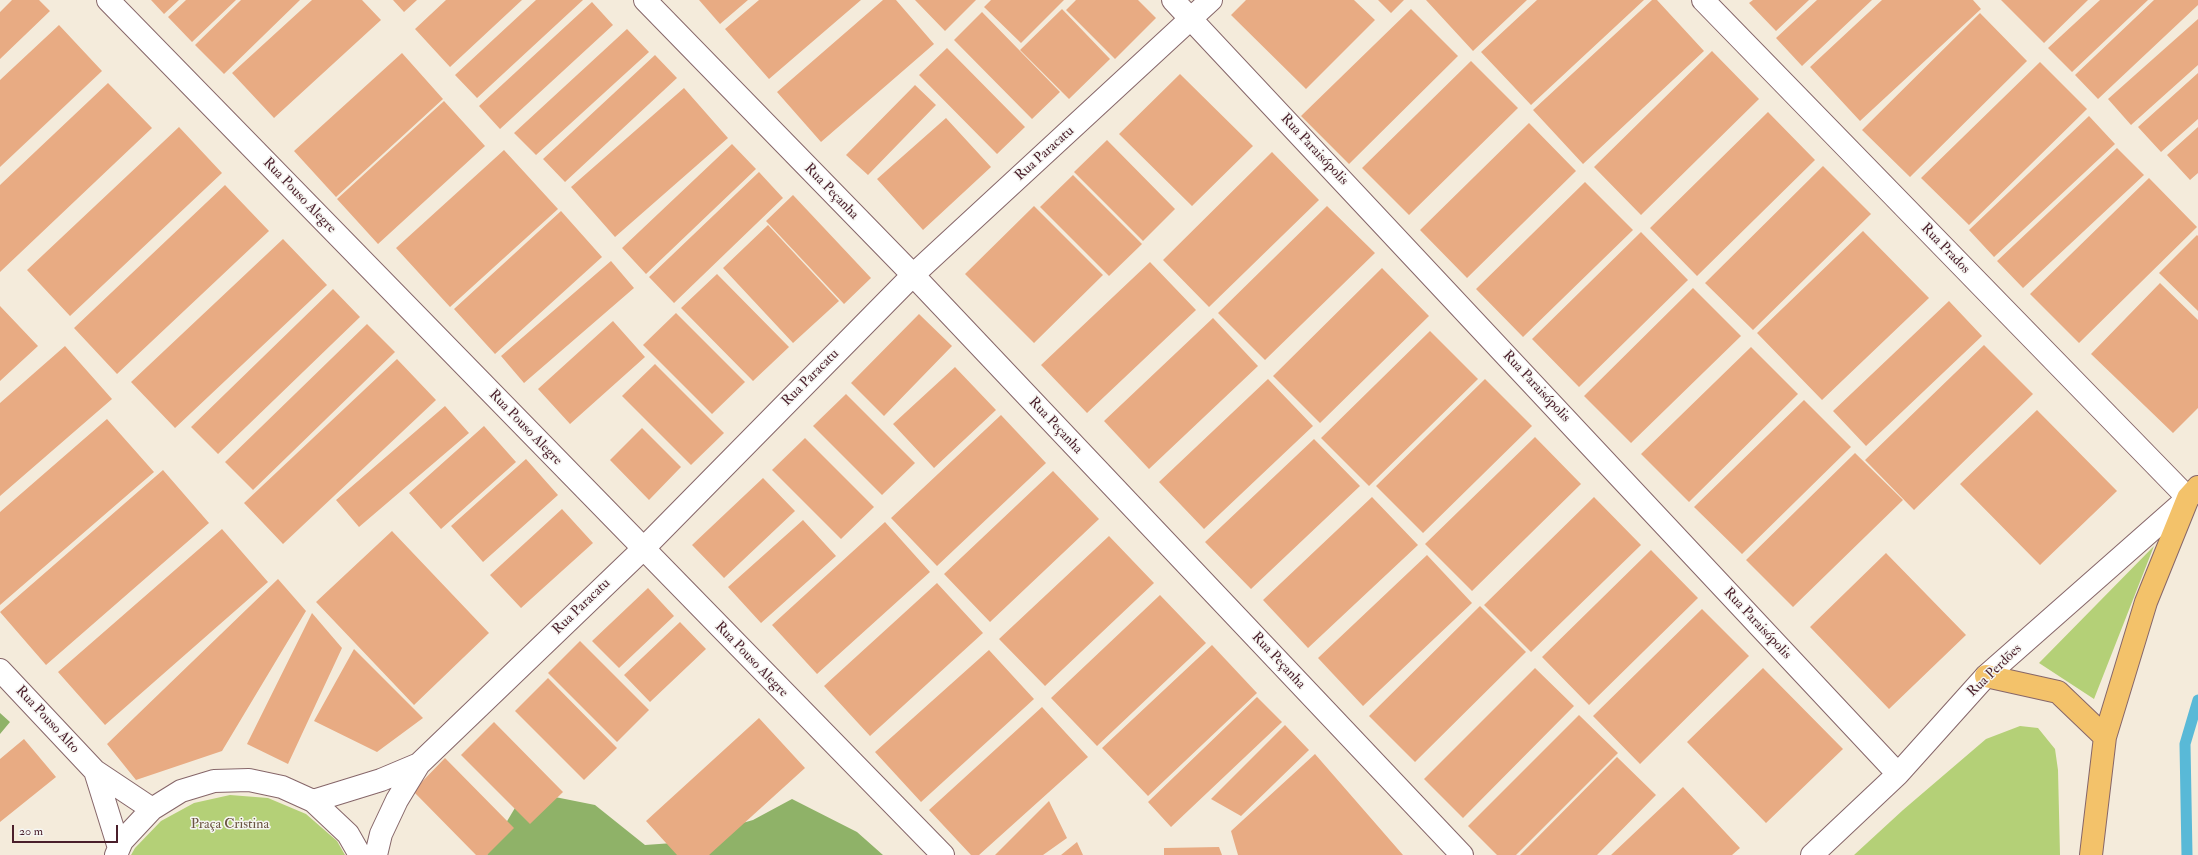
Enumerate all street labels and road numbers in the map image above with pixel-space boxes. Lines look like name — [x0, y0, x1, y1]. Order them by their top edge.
street label: Rua Paraisópolis — [1277, 111, 1351, 189]
street label: Rua Paracatu — [1012, 123, 1078, 185]
street label: Rua Pouso Alegre — [259, 155, 339, 237]
street label: Rua Peçanha — [800, 161, 862, 223]
street label: Rua Prados — [1917, 220, 1973, 278]
street label: Rua Paracatu — [779, 346, 843, 410]
street label: Rua Paraisópolis — [1499, 348, 1573, 426]
street label: Rua Pouso Alegre — [485, 387, 565, 469]
street label: Rua Peçanha — [1025, 394, 1085, 458]
street label: Rua Paracatu — [550, 575, 614, 639]
street label: Rua Paraisópolis — [1720, 585, 1794, 663]
street label: Rua Pouso Alegre — [711, 619, 791, 701]
street label: Rua Peçanha — [1248, 629, 1308, 693]
street label: Rua Perdões — [1964, 641, 2026, 701]
street label: Rua Pouso Alto — [12, 683, 82, 757]

